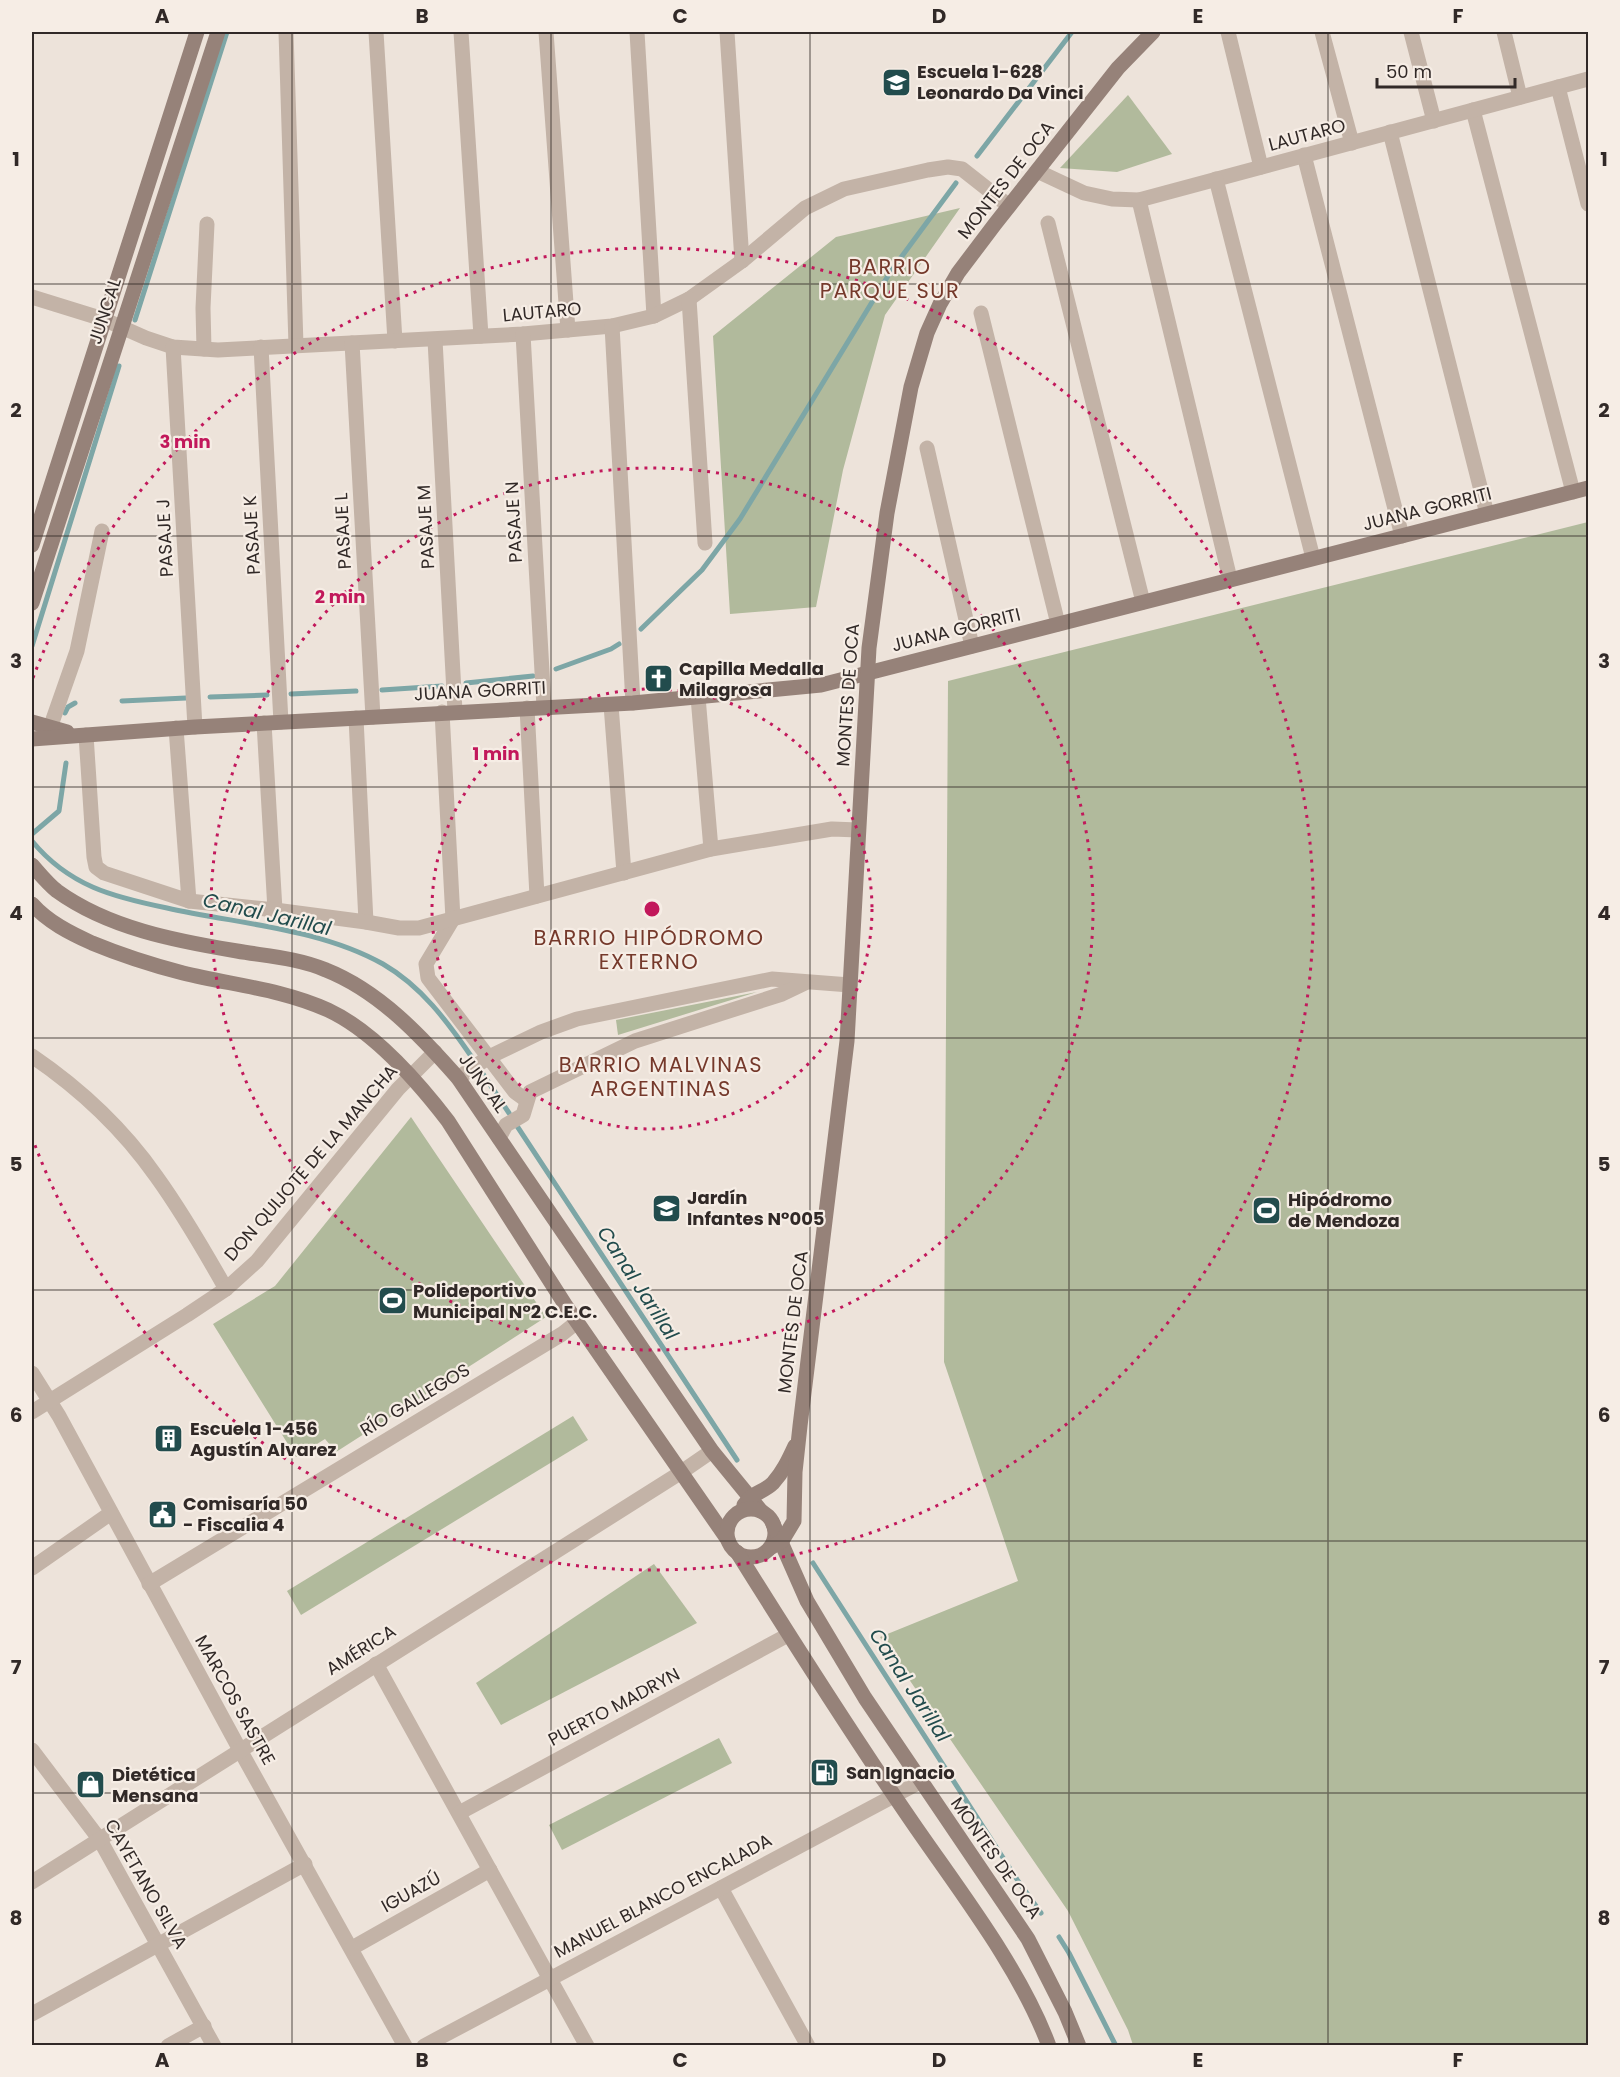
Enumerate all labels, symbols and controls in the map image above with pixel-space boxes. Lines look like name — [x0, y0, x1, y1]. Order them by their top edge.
text: A — [155, 2, 170, 30]
text: B — [415, 2, 429, 30]
text: C — [672, 2, 688, 30]
text: D — [932, 2, 946, 30]
text: E — [1193, 2, 1203, 30]
text: F — [1453, 2, 1464, 30]
scale bar — [1377, 51, 1515, 89]
place label: Escuela 1-628 Leonardo Da Vinci — [917, 59, 1084, 105]
text: 50 m — [1386, 59, 1432, 84]
school or university icon: Escuela 1-628 Leonardo Da Vinci — [880, 66, 912, 98]
street label: LAUTARO — [1265, 112, 1348, 157]
street label: MONTES DE OCA — [952, 115, 1060, 244]
text: 1 — [12, 145, 20, 173]
text: 1 — [1600, 145, 1608, 173]
district label: BARRIO PARQUE SUR — [820, 252, 960, 305]
street label: JUNCAL — [82, 274, 127, 347]
street label: LAUTARO — [502, 296, 582, 327]
text: 2 — [10, 396, 22, 424]
text: 2 — [1598, 396, 1610, 424]
text: 3 min — [159, 429, 211, 454]
street label: JUANA GORRITI — [1360, 480, 1494, 537]
street label: PASAJE N — [499, 481, 528, 563]
street label: PASAJE M — [411, 484, 440, 570]
street label: PASAJE L — [328, 492, 357, 570]
street label: PASAJE K — [237, 494, 266, 575]
street label: PASAJE J — [150, 498, 179, 578]
text: 2 min — [315, 584, 365, 609]
street label: JUANA GORRITI — [889, 601, 1023, 658]
street label: MONTES DE OCA — [830, 622, 865, 767]
text: 3 — [10, 647, 22, 675]
text: 3 — [1598, 647, 1610, 675]
place label: Capilla Medalla Milagrosa — [679, 656, 824, 702]
church icon: Capilla Medalla Milagrosa — [642, 663, 674, 695]
street label: JUANA GORRITI — [413, 675, 547, 706]
text: 1 min — [472, 741, 520, 766]
water label: Canal Jarillal — [200, 886, 334, 942]
text: 4 — [9, 899, 23, 927]
centre of rings — [642, 899, 662, 919]
text: 4 — [1597, 899, 1611, 927]
district label: BARRIO HIPÓDROMO EXTERNO — [534, 923, 764, 976]
street label: JUNCAL — [453, 1048, 514, 1118]
district label: BARRIO MALVINAS ARGENTINAS — [559, 1050, 763, 1103]
street label: DON QUIJOTE DE LA MANCHA — [218, 1059, 403, 1266]
text: 5 — [10, 1150, 23, 1178]
text: 5 — [1598, 1150, 1611, 1178]
place label: Jardín Infantes N°005 — [687, 1185, 825, 1231]
place label: Hipódromo de Mendoza — [1288, 1187, 1400, 1233]
school or university icon: Jardín Infantes N°005 — [650, 1192, 682, 1224]
sports icon: Hipódromo de Mendoza — [1251, 1194, 1283, 1226]
water label: Canal Jarillal — [591, 1220, 685, 1346]
street label: MONTES DE OCA — [771, 1249, 814, 1395]
place label: Polideportivo Municipal N°2 C.E.C. — [413, 1278, 597, 1324]
sports icon: Polideportivo Municipal N°2 C.E.C. — [376, 1285, 408, 1317]
street label: RÍO GALLEGOS — [355, 1357, 474, 1442]
text: 6 — [10, 1401, 22, 1429]
text: 6 — [1598, 1401, 1610, 1429]
place label: Escuela 1-456 Agustín Alvarez — [190, 1416, 337, 1462]
building icon: Escuela 1-456 Agustín Alvarez — [153, 1423, 185, 1455]
place label: Comisaría 50 - Fiscalia 4 — [183, 1491, 308, 1537]
public building icon: Comisaría 50 - Fiscalia 4 — [146, 1498, 178, 1530]
street label: AMÉRICA — [321, 1618, 401, 1681]
water label: Canal Jarillal — [863, 1622, 957, 1748]
street label: MARCOS SASTRE — [189, 1630, 282, 1769]
text: 7 — [11, 1653, 22, 1681]
text: 7 — [1599, 1653, 1610, 1681]
street label: PUERTO MADRYN — [543, 1661, 684, 1752]
fuel station icon: San Ignacio — [809, 1757, 841, 1789]
place label: San Ignacio — [846, 1760, 955, 1785]
place label: Dietética Mensana — [112, 1762, 198, 1808]
shop icon: Dietética Mensana — [75, 1769, 107, 1801]
street label: MONTES DE OCA — [945, 1792, 1048, 1924]
street label: CAYETANO SILVA — [99, 1814, 194, 1953]
street label: MANUEL BLANCO ENCALADA — [549, 1827, 776, 1964]
street label: IGUAZÚ — [376, 1865, 445, 1918]
text: 8 — [10, 1904, 22, 1932]
text: 8 — [1598, 1904, 1610, 1932]
text: A — [155, 2046, 170, 2074]
text: B — [415, 2046, 429, 2074]
text: C — [672, 2046, 688, 2074]
text: D — [932, 2046, 946, 2074]
text: E — [1193, 2046, 1203, 2074]
text: F — [1453, 2046, 1464, 2074]

